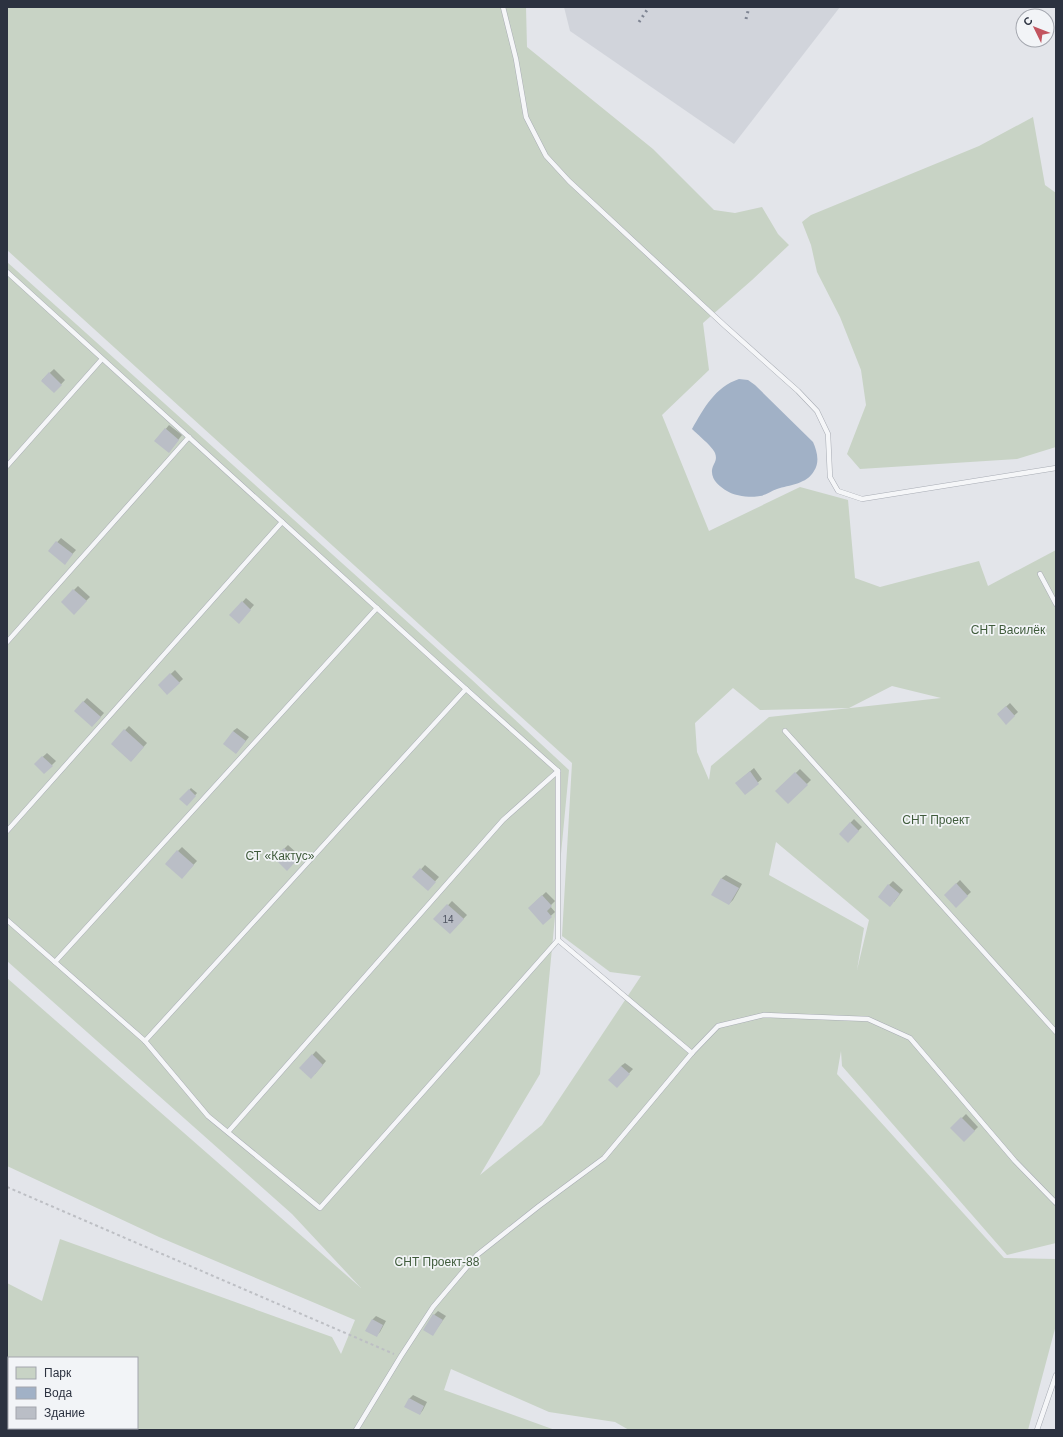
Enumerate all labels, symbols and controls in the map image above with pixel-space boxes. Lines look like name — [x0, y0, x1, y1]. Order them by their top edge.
north arrow — [1015, 8, 1055, 48]
text: С — [1021, 14, 1035, 28]
park label: СНТ Василёк — [971, 623, 1046, 637]
park label: СНТ Проект — [902, 813, 970, 827]
park label: СТ «Кактус» — [246, 849, 315, 863]
house number: 14 — [442, 914, 454, 925]
park label: СНТ Проект-88 — [395, 1255, 480, 1269]
legend — [8, 1357, 138, 1429]
text: Парк — [44, 1366, 72, 1380]
text: Вода — [44, 1386, 72, 1400]
text: Здание — [44, 1406, 85, 1420]

